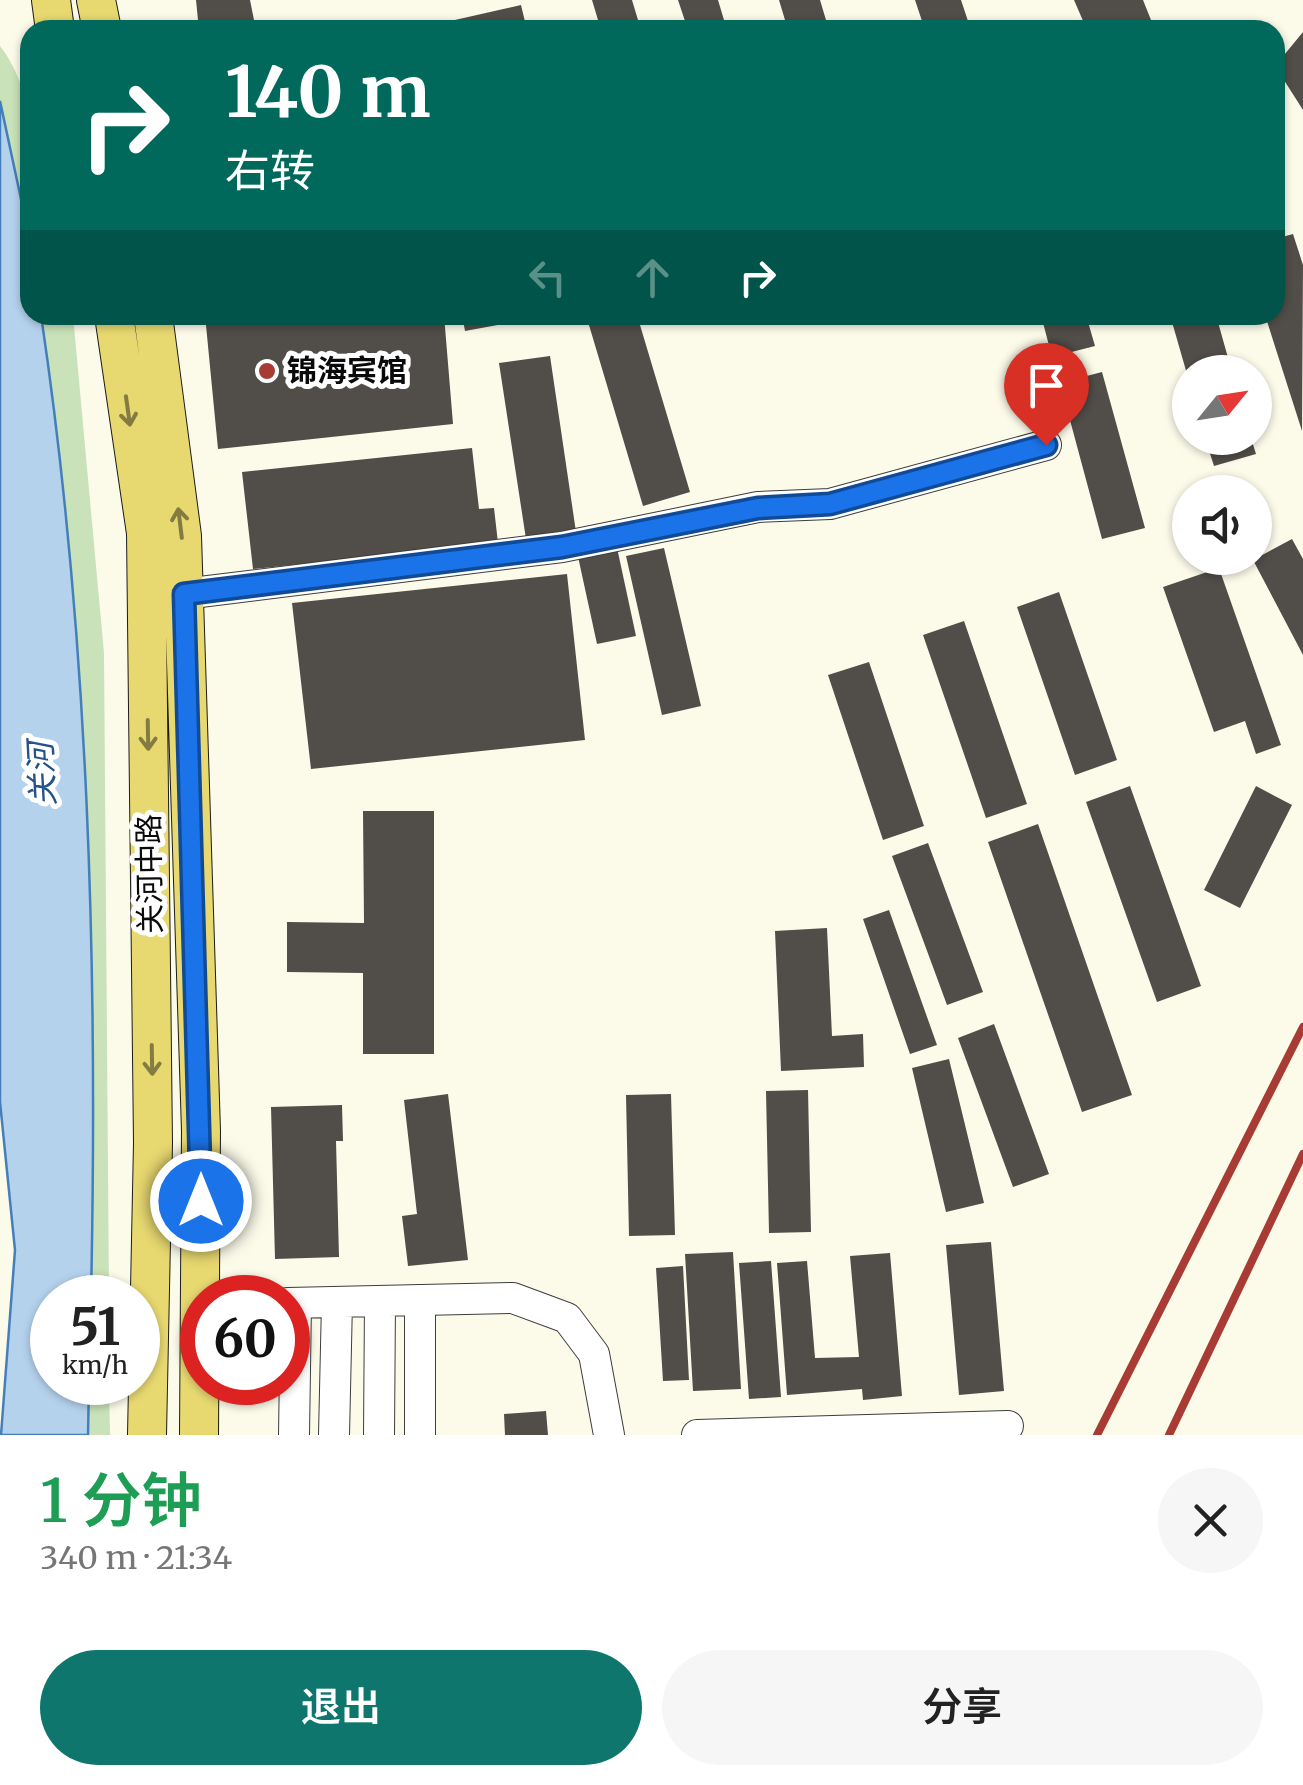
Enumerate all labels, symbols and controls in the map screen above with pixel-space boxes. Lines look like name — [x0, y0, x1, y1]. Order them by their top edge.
text: 140 m — [225, 48, 431, 136]
icon: right — [60, 60, 190, 190]
text: 右转 — [225, 143, 315, 199]
icon: left — [520, 250, 575, 305]
icon: ahead — [625, 250, 680, 305]
icon: right — [730, 250, 785, 305]
pin — [1004, 343, 1089, 446]
place label: 锦海宾馆 — [287, 351, 407, 389]
north arrow — [1172, 355, 1272, 455]
map controls — [1172, 355, 1272, 575]
icon: arrive — [1019, 358, 1074, 413]
marker: 锦海宾馆 — [256, 360, 278, 382]
one-way arrow — [119, 395, 137, 427]
button: sound — [1172, 475, 1272, 575]
one-way arrow — [171, 508, 189, 540]
one-way arrow — [138, 718, 158, 751]
water label: 关河 — [20, 735, 64, 807]
street label: 关河中路 — [129, 814, 169, 934]
one-way arrow — [143, 1044, 162, 1076]
position arrow — [149, 1149, 253, 1253]
speed limit sign: 60 — [180, 1275, 310, 1405]
text: 51 — [70, 1296, 120, 1359]
text: km/h — [62, 1349, 128, 1381]
text: 1 分钟 — [40, 1463, 202, 1538]
button: close — [1158, 1468, 1263, 1573]
text: 340 m · 21:34 — [40, 1538, 232, 1578]
button: 退出 — [40, 1650, 642, 1765]
button: 分享 — [662, 1650, 1263, 1765]

